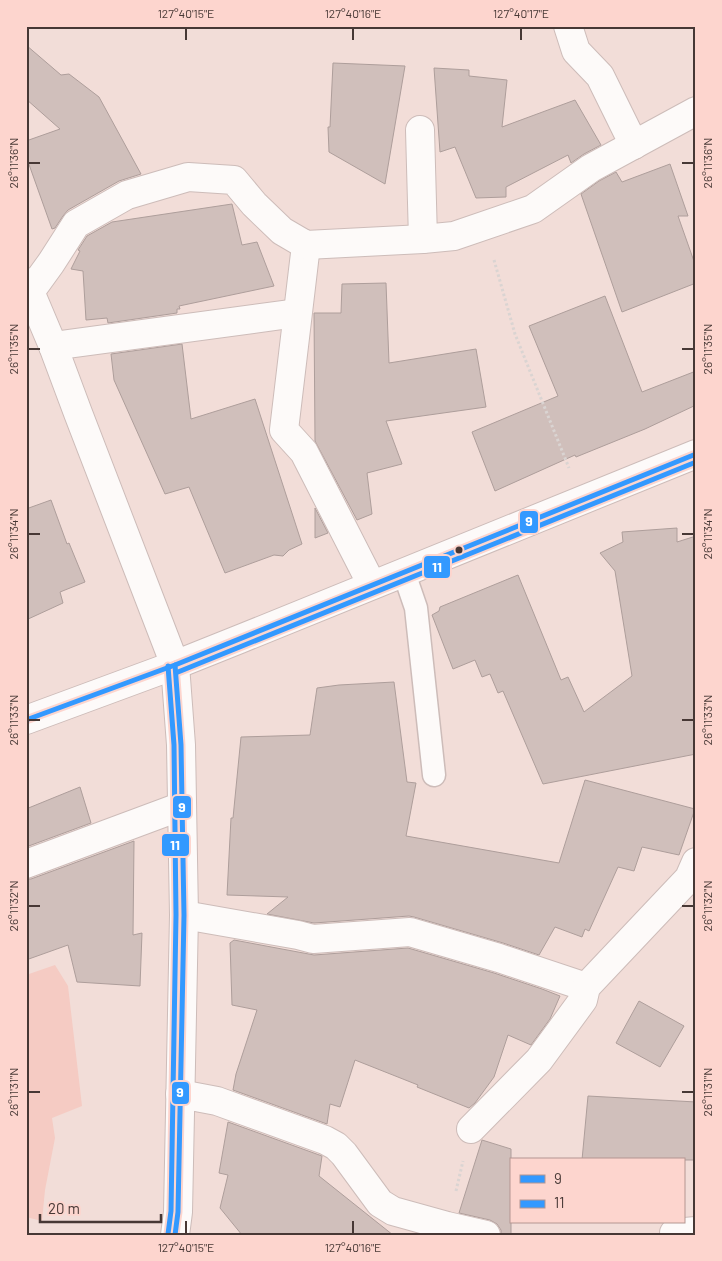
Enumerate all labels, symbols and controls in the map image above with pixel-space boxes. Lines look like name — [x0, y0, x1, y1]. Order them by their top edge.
text: 127°40'15"E — [158, 6, 214, 20]
text: 127°40'16"E — [325, 6, 381, 20]
text: 127°40'17"E — [493, 6, 549, 20]
text: 26°11'36"N — [6, 138, 20, 188]
text: 26°11'36"N — [700, 138, 714, 188]
text: 26°11'35"N — [6, 324, 20, 374]
text: 26°11'35"N — [700, 324, 714, 374]
text: 26°11'34"N — [6, 508, 20, 560]
text: 26°11'34"N — [700, 508, 714, 560]
line badge: 9 — [519, 510, 539, 534]
text: 9 — [525, 512, 533, 529]
unlabelled marker — [454, 545, 464, 555]
line badge: 11 — [423, 555, 451, 579]
text: 11 — [432, 558, 442, 575]
text: 26°11'33"N — [6, 695, 20, 745]
text: 26°11'33"N — [700, 695, 714, 745]
line badge: 9 — [172, 795, 192, 819]
text: 9 — [178, 798, 186, 815]
line badge: 11 — [161, 833, 190, 857]
text: 11 — [170, 836, 180, 853]
text: 26°11'32"N — [6, 880, 20, 932]
text: 26°11'32"N — [700, 880, 714, 932]
text: 26°11'31"N — [6, 1068, 20, 1116]
text: 26°11'31"N — [700, 1068, 714, 1116]
line badge: 9 — [171, 1081, 190, 1105]
text: 9 — [176, 1083, 184, 1100]
legend — [510, 1158, 684, 1224]
text: 9 — [554, 1169, 562, 1187]
scale bar — [40, 1191, 161, 1223]
text: 11 — [554, 1193, 565, 1211]
text: 20 m — [48, 1199, 80, 1217]
text: 127°40'15"E — [158, 1240, 214, 1254]
text: 127°40'16"E — [325, 1240, 381, 1254]

